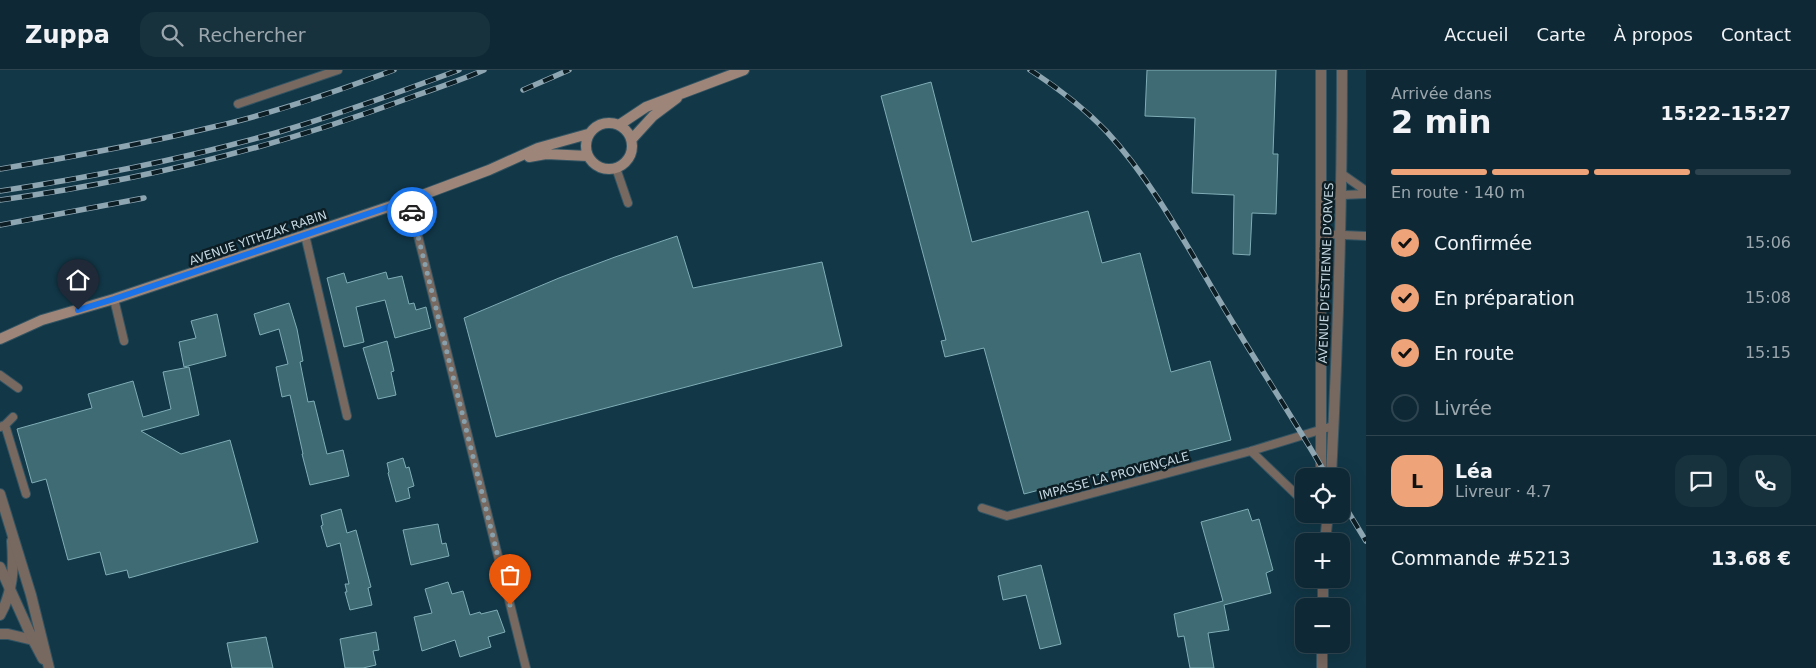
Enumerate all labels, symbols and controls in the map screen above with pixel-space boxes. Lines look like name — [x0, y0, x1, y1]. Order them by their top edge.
search box — [140, 12, 490, 57]
text: Zuppa — [25, 21, 110, 49]
icon: search — [158, 21, 186, 49]
text: Rechercher — [198, 24, 306, 46]
text: Accueil — [1444, 24, 1509, 45]
text: Carte — [1537, 24, 1586, 45]
text: À propos — [1614, 24, 1693, 45]
text: Contact — [1721, 24, 1791, 45]
text: Arrivée dans — [1391, 84, 1492, 103]
text: 15:22–15:27 — [1661, 102, 1791, 124]
text: 2 min — [1391, 103, 1492, 141]
street label: AVENUE D'ESTIENNE D'ORVES — [1316, 182, 1336, 364]
text: En route · 140 m — [1391, 183, 1525, 202]
courier — [387, 187, 437, 237]
icon: car — [398, 198, 426, 226]
street label: AVENUE YITHZAK RABIN — [187, 208, 329, 268]
icon: check — [1391, 229, 1419, 257]
text: Confirmée — [1434, 232, 1532, 254]
text: 15:06 — [1745, 233, 1791, 252]
pin — [57, 259, 99, 310]
icon: home — [64, 266, 92, 294]
icon: check — [1391, 284, 1419, 312]
text: En préparation — [1434, 287, 1575, 309]
text: 15:08 — [1745, 288, 1791, 307]
icon: check — [1391, 339, 1419, 367]
text: En route — [1434, 342, 1514, 364]
text: 15:15 — [1745, 343, 1791, 362]
text: Livrée — [1434, 397, 1492, 419]
street label: IMPASSE LA PROVENÇALE — [1038, 449, 1190, 503]
button: chat — [1675, 455, 1727, 507]
button: phone — [1739, 455, 1791, 507]
text: Léa — [1455, 460, 1493, 482]
map controls — [1295, 468, 1350, 653]
button: locate — [1295, 468, 1350, 523]
text: L — [1411, 470, 1423, 492]
text: Livreur · 4.7 — [1455, 482, 1551, 501]
button: + — [1295, 533, 1350, 588]
text: Commande #5213 — [1391, 547, 1571, 569]
text: 13.68 € — [1711, 547, 1791, 569]
pin — [489, 554, 531, 605]
icon: bag — [496, 561, 524, 589]
button: − — [1295, 598, 1350, 653]

